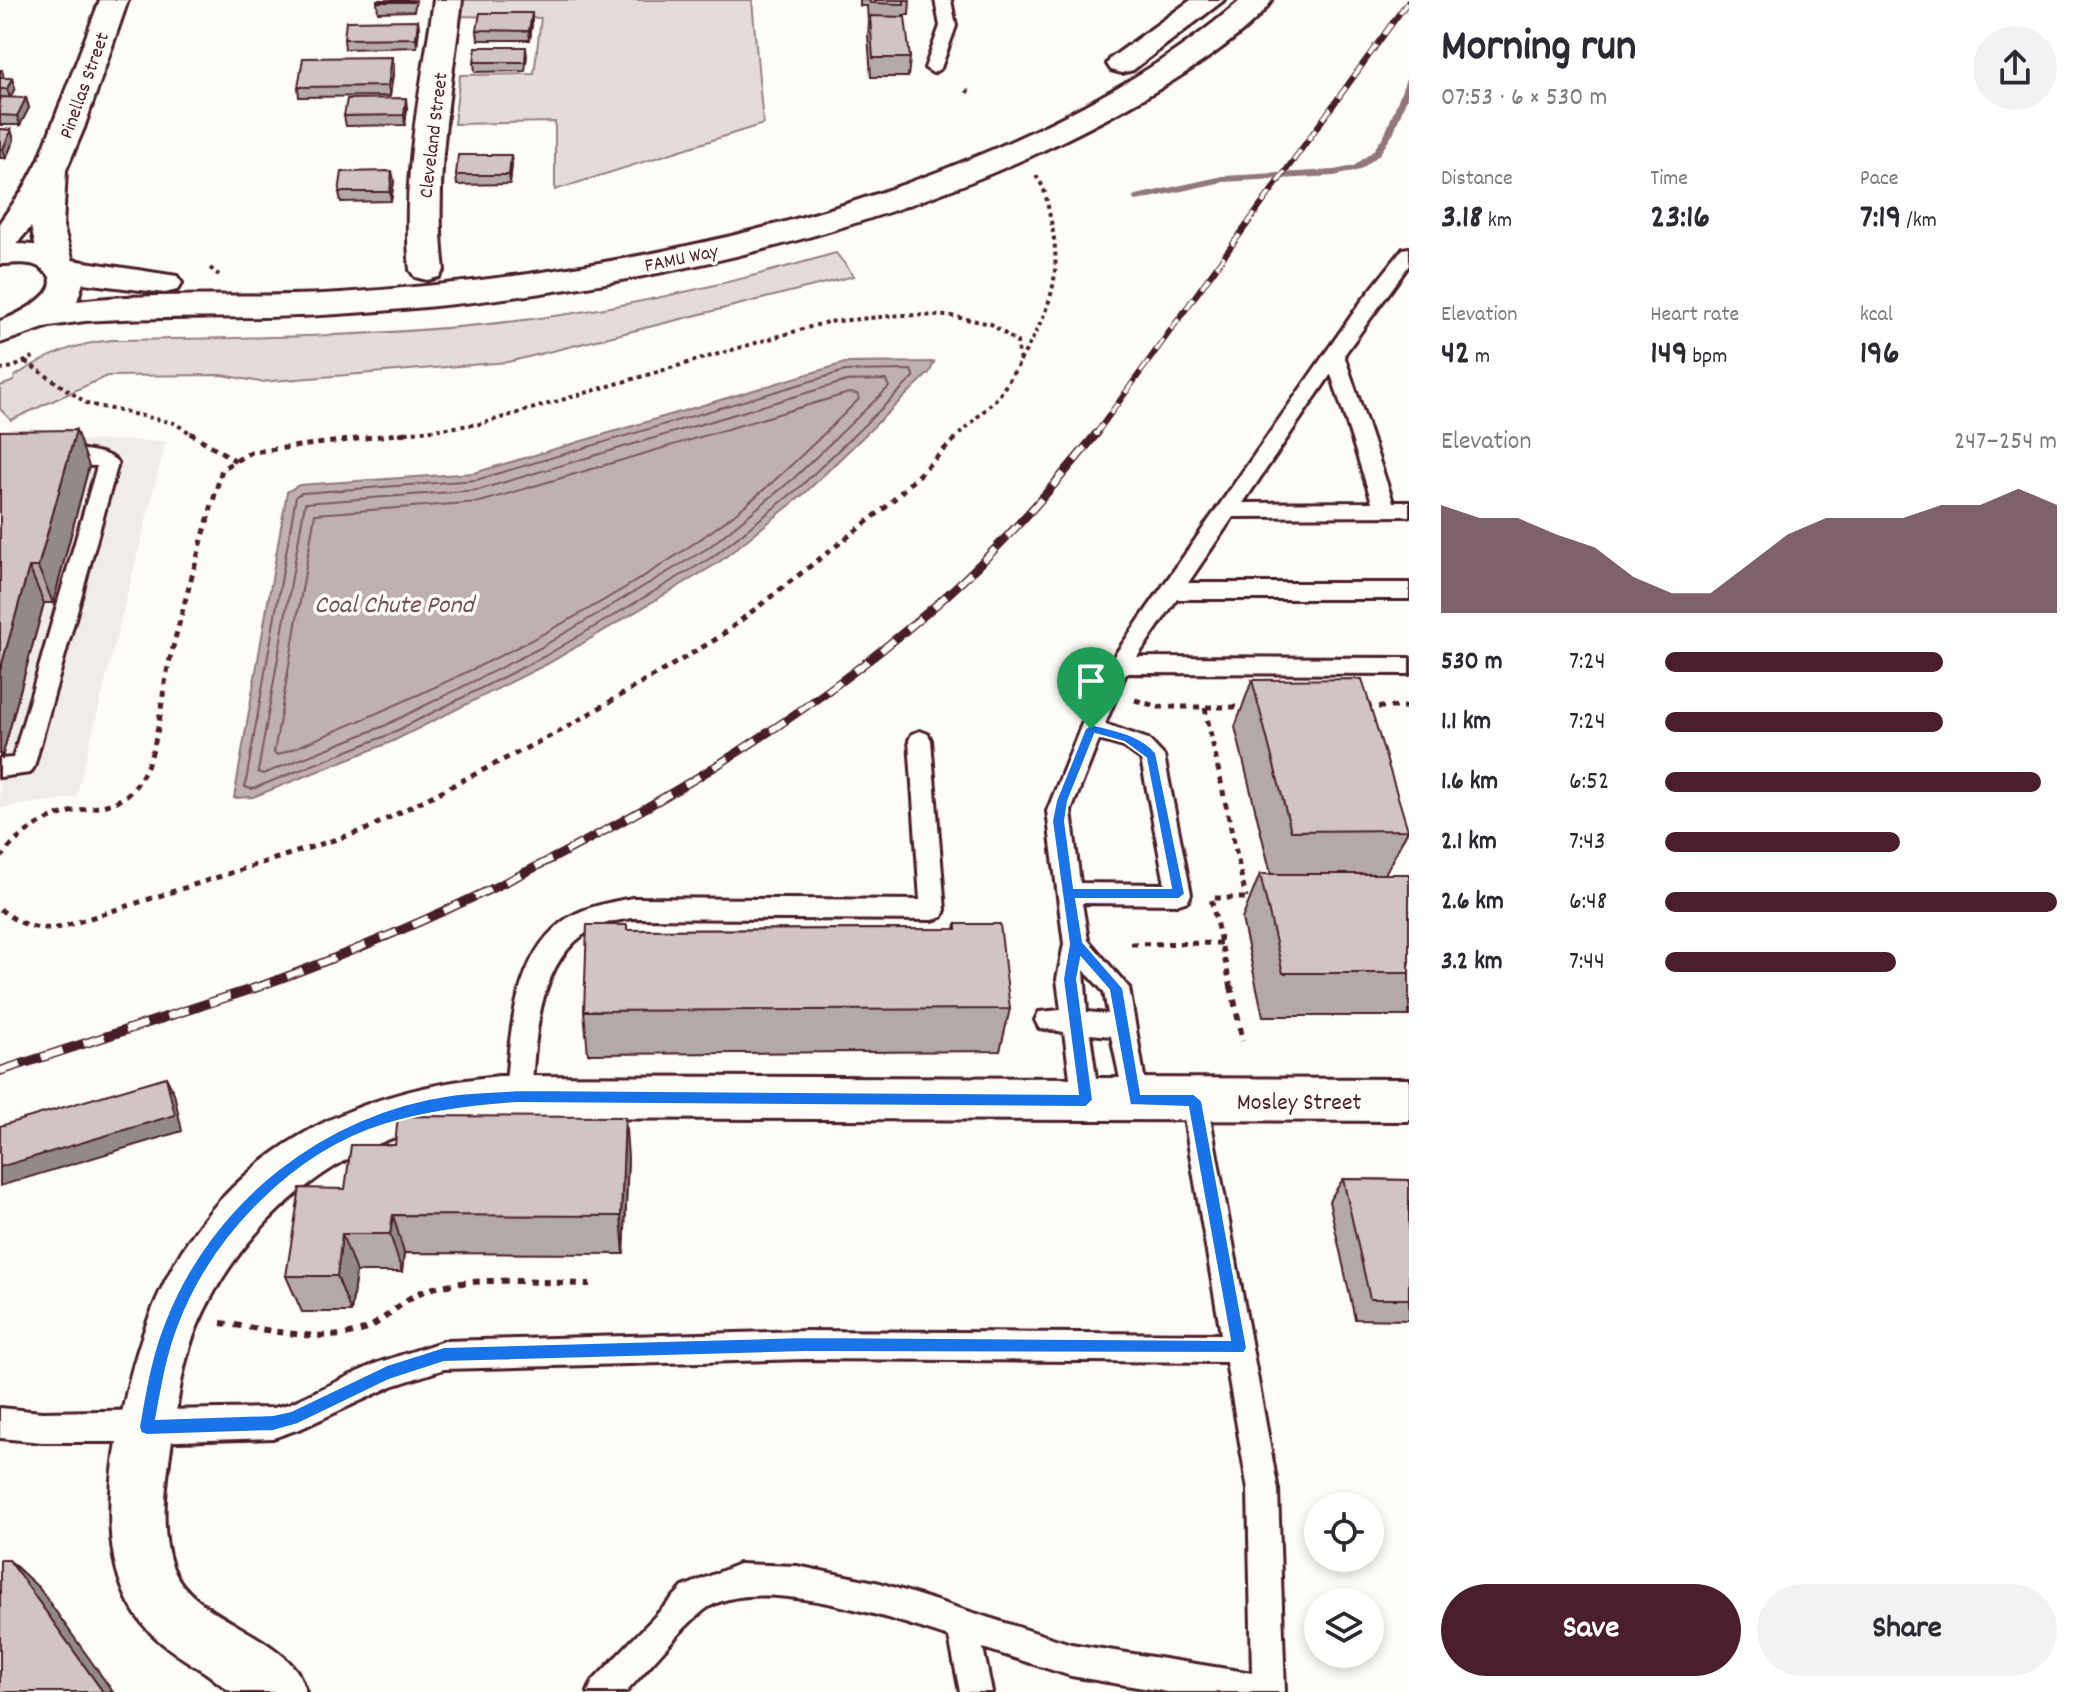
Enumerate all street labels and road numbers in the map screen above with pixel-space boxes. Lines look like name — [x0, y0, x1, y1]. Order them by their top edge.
street label: Pinellas Street — [54, 29, 118, 143]
street label: Cleveland Street — [413, 71, 457, 200]
street label: FAMU Way — [642, 238, 722, 281]
street label: Mosley Street — [1237, 1087, 1361, 1121]

